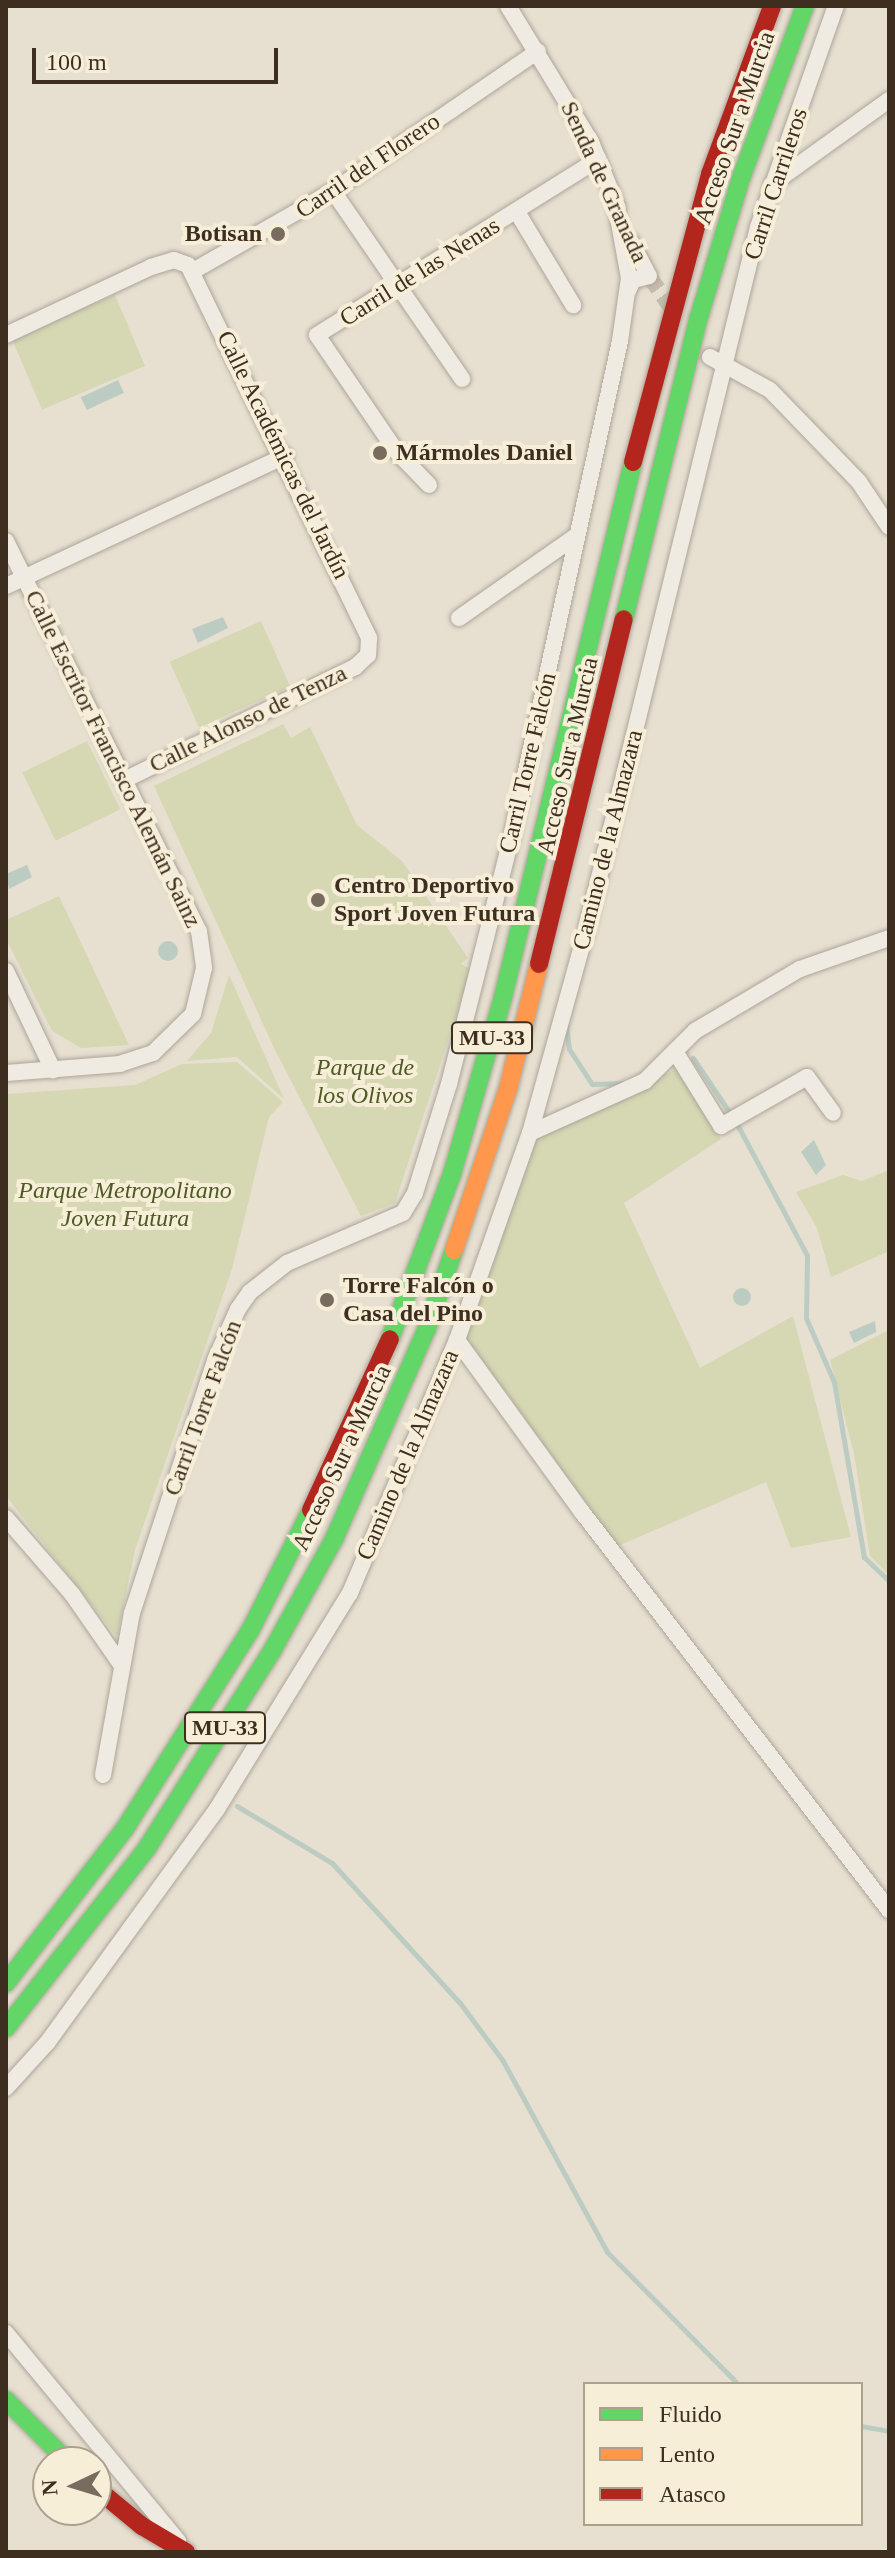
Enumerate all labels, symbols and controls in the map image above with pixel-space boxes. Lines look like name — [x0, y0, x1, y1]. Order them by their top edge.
street label: Acceso Sur a Murcia — [689, 28, 781, 228]
scale bar — [36, 32, 282, 82]
text: 100 m — [46, 49, 107, 75]
street label: Senda de Granada — [554, 97, 654, 267]
street label: Carril Carrileros — [738, 104, 814, 264]
street label: Carril del Florero — [290, 107, 446, 225]
street label: Carril de las Nenas — [335, 211, 505, 333]
place label: Botisan — [185, 220, 262, 248]
marker: Botisan — [269, 225, 287, 243]
street label: Calle Académicas del Jardín — [210, 326, 356, 584]
place label: Mármoles Daniel — [396, 439, 573, 467]
marker: Mármoles Daniel — [371, 444, 389, 462]
street label: Calle Escritor Francisco Alemán Sainz — [18, 585, 208, 933]
street label: Acceso Sur a Murcia — [531, 654, 605, 858]
street label: Calle Alonso de Tenza — [144, 658, 352, 780]
street label: Carril Torre Falcón — [493, 670, 563, 856]
street label: Camino de la Almazara — [567, 726, 649, 954]
place label: Centro Deportivo Sport Joven Futura — [334, 872, 535, 928]
marker: Centro Deportivo Sport Joven Futura — [309, 891, 327, 909]
road number: MU-33 — [450, 1020, 534, 1056]
park label: Parque de los Olivos — [316, 1054, 414, 1110]
park label: Parque Metropolitano Joven Futura — [18, 1177, 232, 1233]
place label: Torre Falcón o Casa del Pino — [343, 1272, 494, 1328]
marker: Torre Falcón o Casa del Pino — [318, 1291, 336, 1309]
street label: Carril Torre Falcón — [158, 1316, 248, 1500]
street label: Camino de la Almazara — [350, 1345, 466, 1565]
street label: Acceso Sur a Murcia — [286, 1360, 398, 1556]
road number: MU-33 — [183, 1710, 267, 1746]
legend — [583, 2382, 863, 2526]
text: Fluido — [659, 2401, 722, 2427]
text: Lento — [659, 2441, 715, 2467]
north arrow — [32, 2446, 112, 2526]
text: N — [37, 2479, 63, 2496]
text: Atasco — [659, 2481, 726, 2507]

